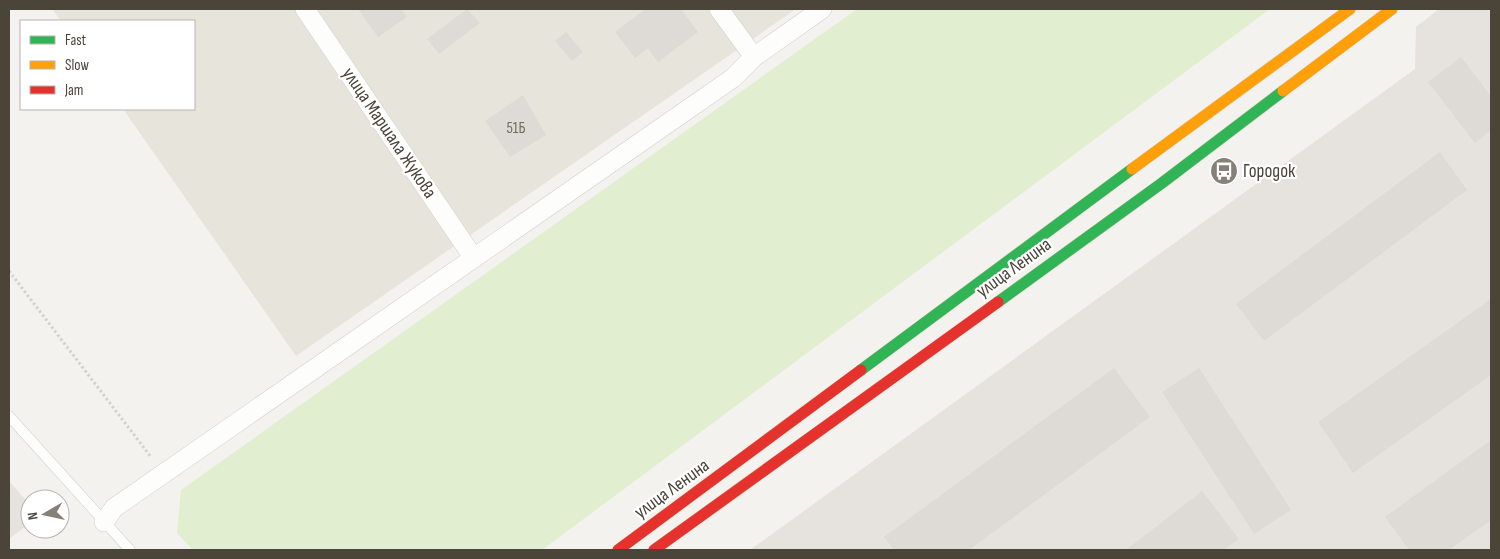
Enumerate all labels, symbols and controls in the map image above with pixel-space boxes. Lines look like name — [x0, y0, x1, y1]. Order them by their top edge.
legend — [20, 20, 195, 110]
text: Fast — [65, 31, 87, 50]
text: Slow — [65, 56, 89, 75]
street label: улица Маршала Жукова — [337, 63, 441, 203]
text: Jam — [64, 81, 83, 100]
house number: 51Б — [506, 119, 526, 138]
bus stop icon: Городок — [1209, 156, 1239, 186]
place label: Городок — [1243, 160, 1296, 183]
street label: улица Ленина — [972, 233, 1056, 303]
street label: улица Ленина — [630, 454, 714, 524]
north arrow — [20, 489, 70, 539]
text: N — [24, 511, 42, 521]

